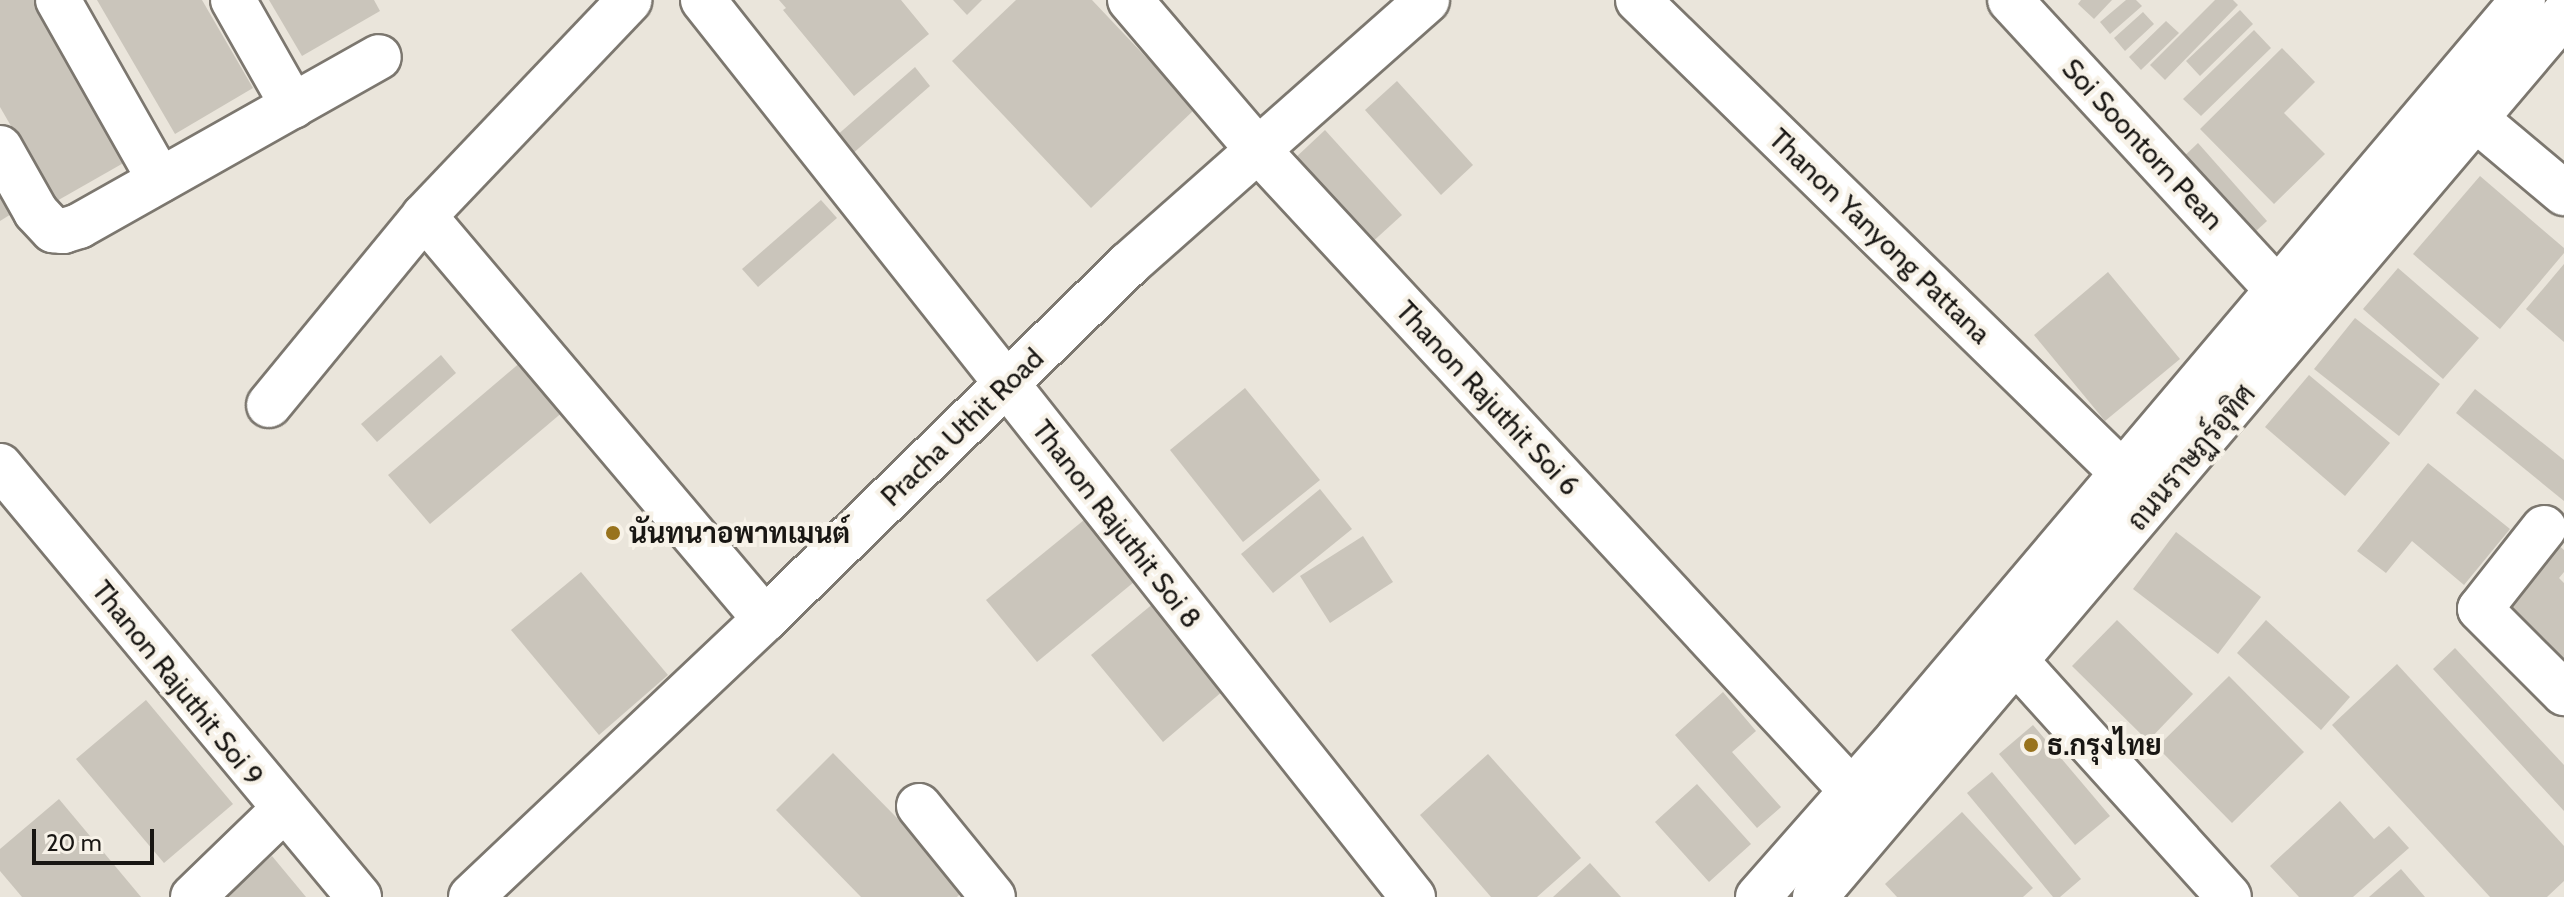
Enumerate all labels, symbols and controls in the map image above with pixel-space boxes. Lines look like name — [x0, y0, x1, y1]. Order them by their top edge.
street label: Soi Soontorn Pean — [2055, 52, 2231, 236]
street label: Thanon Yanyong Pattana — [1762, 122, 1998, 350]
street label: Thanon Rajuthit Soi 6 — [1389, 294, 1587, 502]
street label: Pracha Uthit Road — [874, 341, 1050, 513]
street label: ถนนราษฏร์อุทิศ — [2120, 377, 2262, 537]
street label: Thanon Rajuthit Soi 8 — [1025, 413, 1209, 635]
place label: นันทนาอพาทเมนต์ — [629, 516, 850, 550]
marker: นันทนาอพาทเมนต์ — [604, 524, 622, 542]
street label: Thanon Rajuthit Soi 9 — [85, 574, 271, 792]
place label: ธ.กรุงไทย — [2047, 728, 2162, 762]
marker: ธ.กรุงไทย — [2022, 736, 2040, 754]
scale bar — [36, 813, 158, 863]
text: 20 m — [46, 828, 102, 857]

